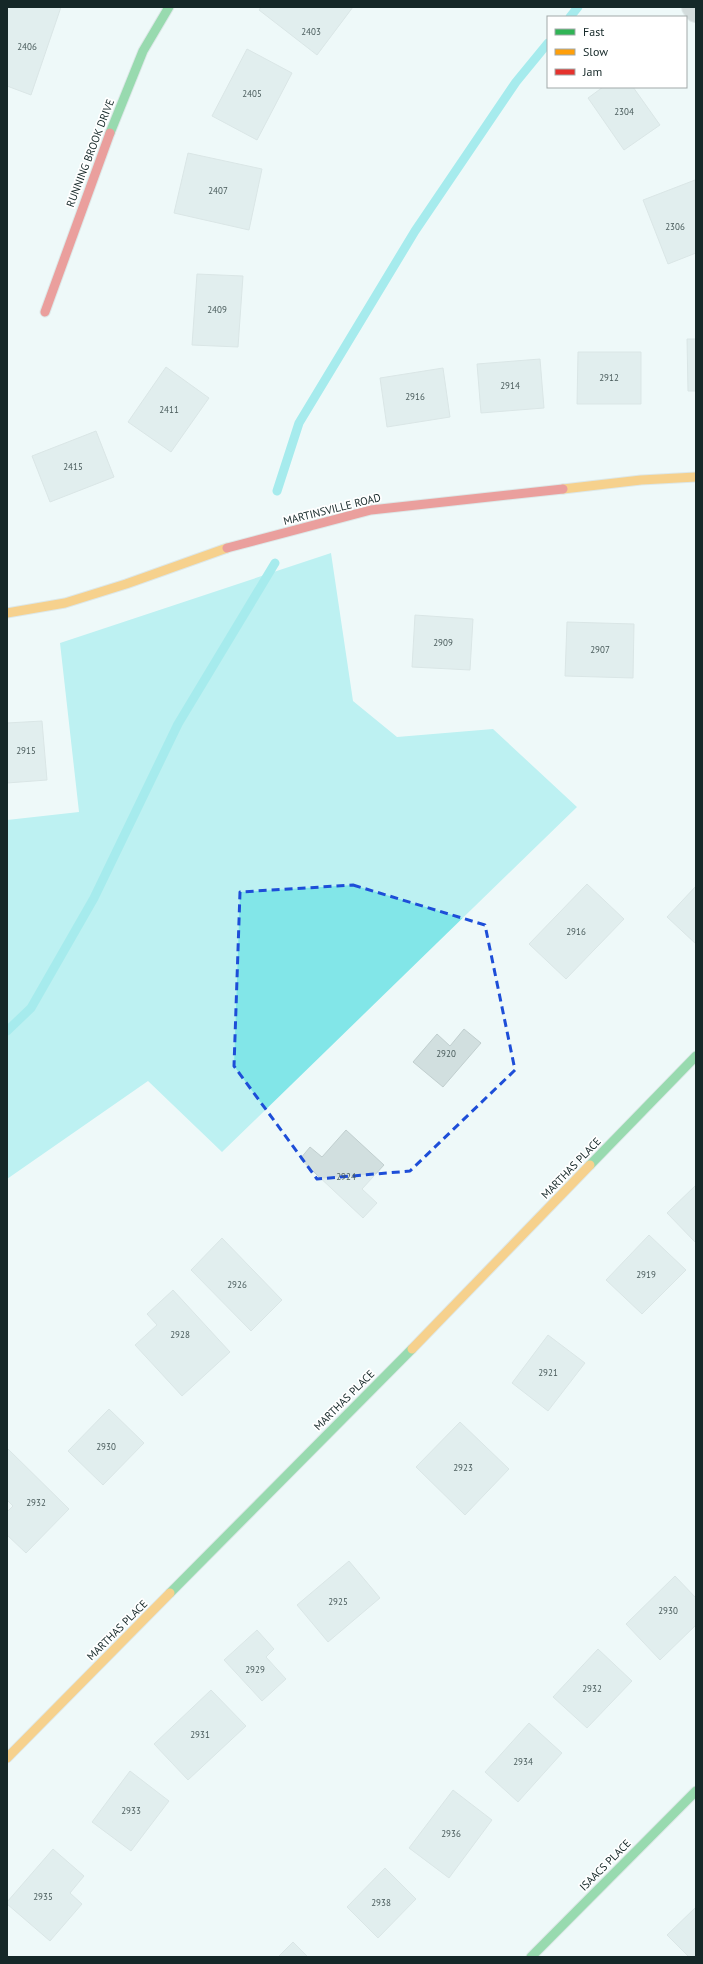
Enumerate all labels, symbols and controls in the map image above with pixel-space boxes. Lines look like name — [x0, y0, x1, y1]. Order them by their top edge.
legend — [547, 16, 687, 88]
text: Fast — [583, 24, 604, 39]
house number: 2403 — [301, 26, 321, 37]
house number: 2406 — [17, 41, 37, 52]
text: Slow — [583, 44, 608, 59]
text: Jam — [582, 64, 602, 79]
house number: 2405 — [242, 88, 262, 99]
street label: RUNNING BROOK DRIVE — [63, 97, 117, 209]
house number: 2304 — [614, 106, 634, 117]
house number: 2407 — [208, 185, 228, 196]
house number: 2306 — [665, 221, 685, 232]
house number: 2409 — [207, 304, 227, 315]
house number: 2912 — [599, 372, 619, 383]
house number: 2914 — [500, 380, 520, 391]
house number: 2916 — [405, 391, 425, 402]
house number: 2411 — [159, 404, 179, 415]
house number: 2415 — [63, 461, 83, 472]
street label: MARTINSVILLE ROAD — [282, 490, 382, 528]
house number: 2909 — [433, 637, 453, 648]
house number: 2907 — [590, 644, 610, 655]
house number: 2915 — [16, 745, 36, 756]
house number: 2916 — [566, 926, 586, 937]
house number: 2920 — [436, 1048, 456, 1059]
street label: MARTHAS PLACE — [538, 1134, 604, 1202]
house number: 2924 — [336, 1171, 356, 1182]
house number: 2919 — [636, 1269, 656, 1280]
house number: 2926 — [227, 1279, 247, 1290]
house number: 2928 — [170, 1329, 190, 1340]
street label: MARTHAS PLACE — [311, 1367, 377, 1433]
house number: 2921 — [538, 1367, 558, 1378]
house number: 2930 — [96, 1441, 116, 1452]
house number: 2923 — [453, 1462, 473, 1473]
house number: 2932 — [26, 1497, 46, 1508]
house number: 2925 — [328, 1596, 348, 1607]
street label: MARTHAS PLACE — [84, 1597, 150, 1663]
house number: 2930 — [658, 1605, 678, 1616]
house number: 2929 — [245, 1664, 265, 1675]
house number: 2932 — [582, 1683, 602, 1694]
house number: 2931 — [190, 1729, 210, 1740]
house number: 2934 — [513, 1756, 533, 1767]
house number: 2933 — [121, 1805, 141, 1816]
house number: 2936 — [441, 1828, 461, 1839]
street label: ISAACS PLACE — [576, 1836, 634, 1894]
house number: 2935 — [33, 1891, 53, 1902]
house number: 2938 — [371, 1897, 391, 1908]

